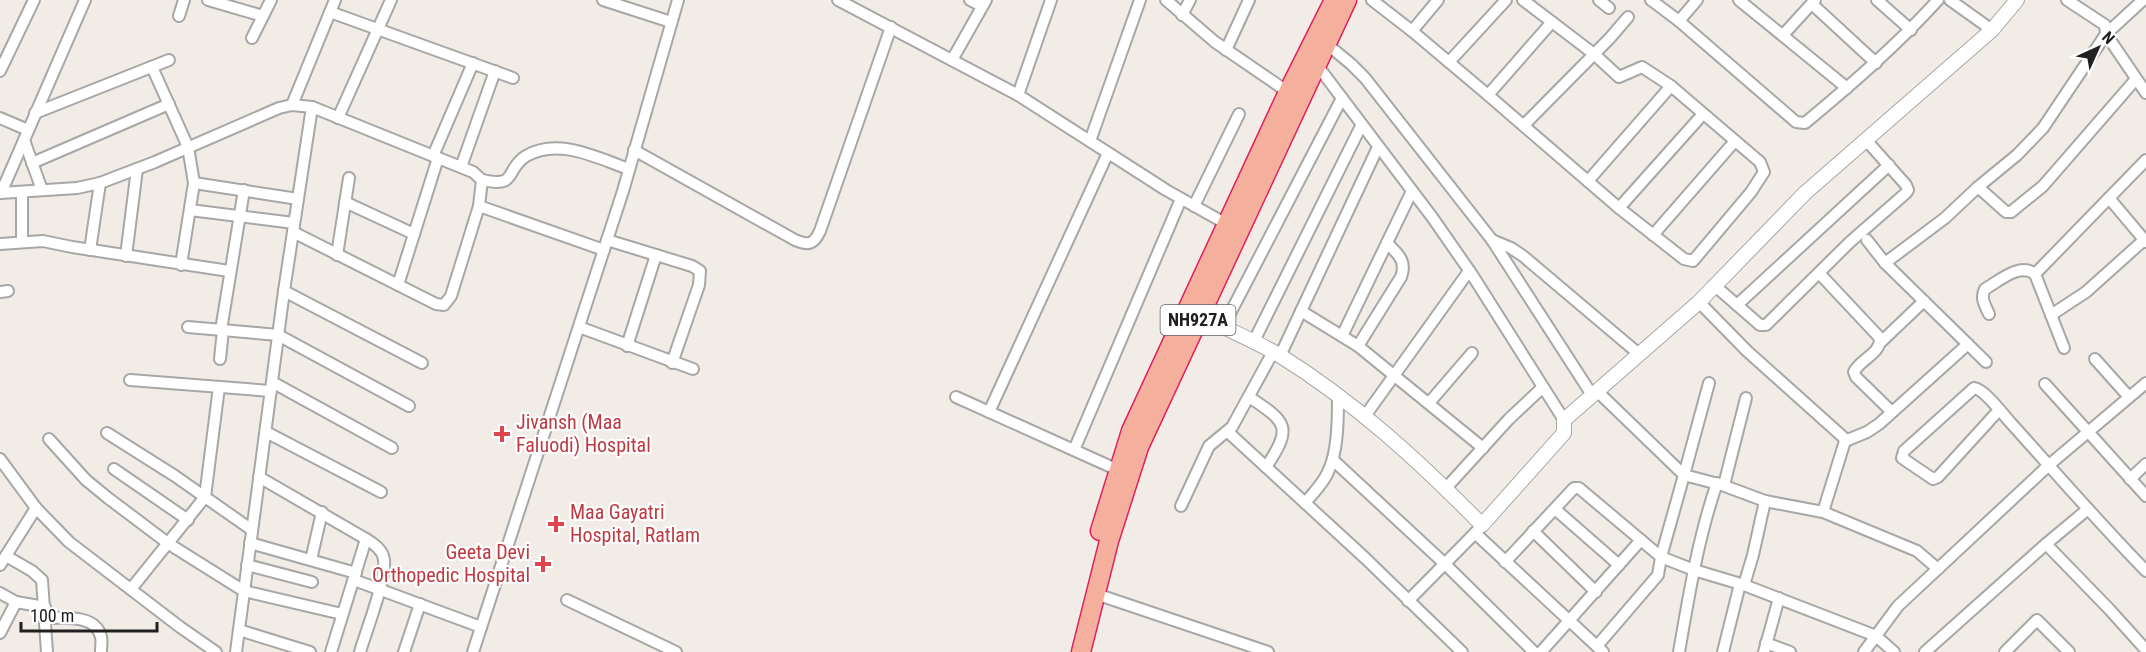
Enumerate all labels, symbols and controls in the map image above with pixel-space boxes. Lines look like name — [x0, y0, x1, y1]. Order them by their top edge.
north arrow — [2068, 18, 2128, 78]
text: N — [2098, 28, 2118, 48]
road number: NH927A — [1160, 305, 1236, 335]
place label: Jivansh (Maa Faluodi) Hospital — [516, 410, 651, 457]
marker: Jivansh (Maa Faluodi) Hospital — [493, 425, 511, 443]
place label: Maa Gayatri Hospital, Ratlam — [570, 500, 700, 547]
marker: Maa Gayatri Hospital, Ratlam — [547, 515, 565, 533]
place label: Geeta Devi Orthopedic Hospital — [372, 540, 530, 587]
marker: Geeta Devi Orthopedic Hospital — [534, 555, 552, 573]
scale bar — [21, 595, 158, 633]
text: 100 m — [30, 605, 74, 626]

